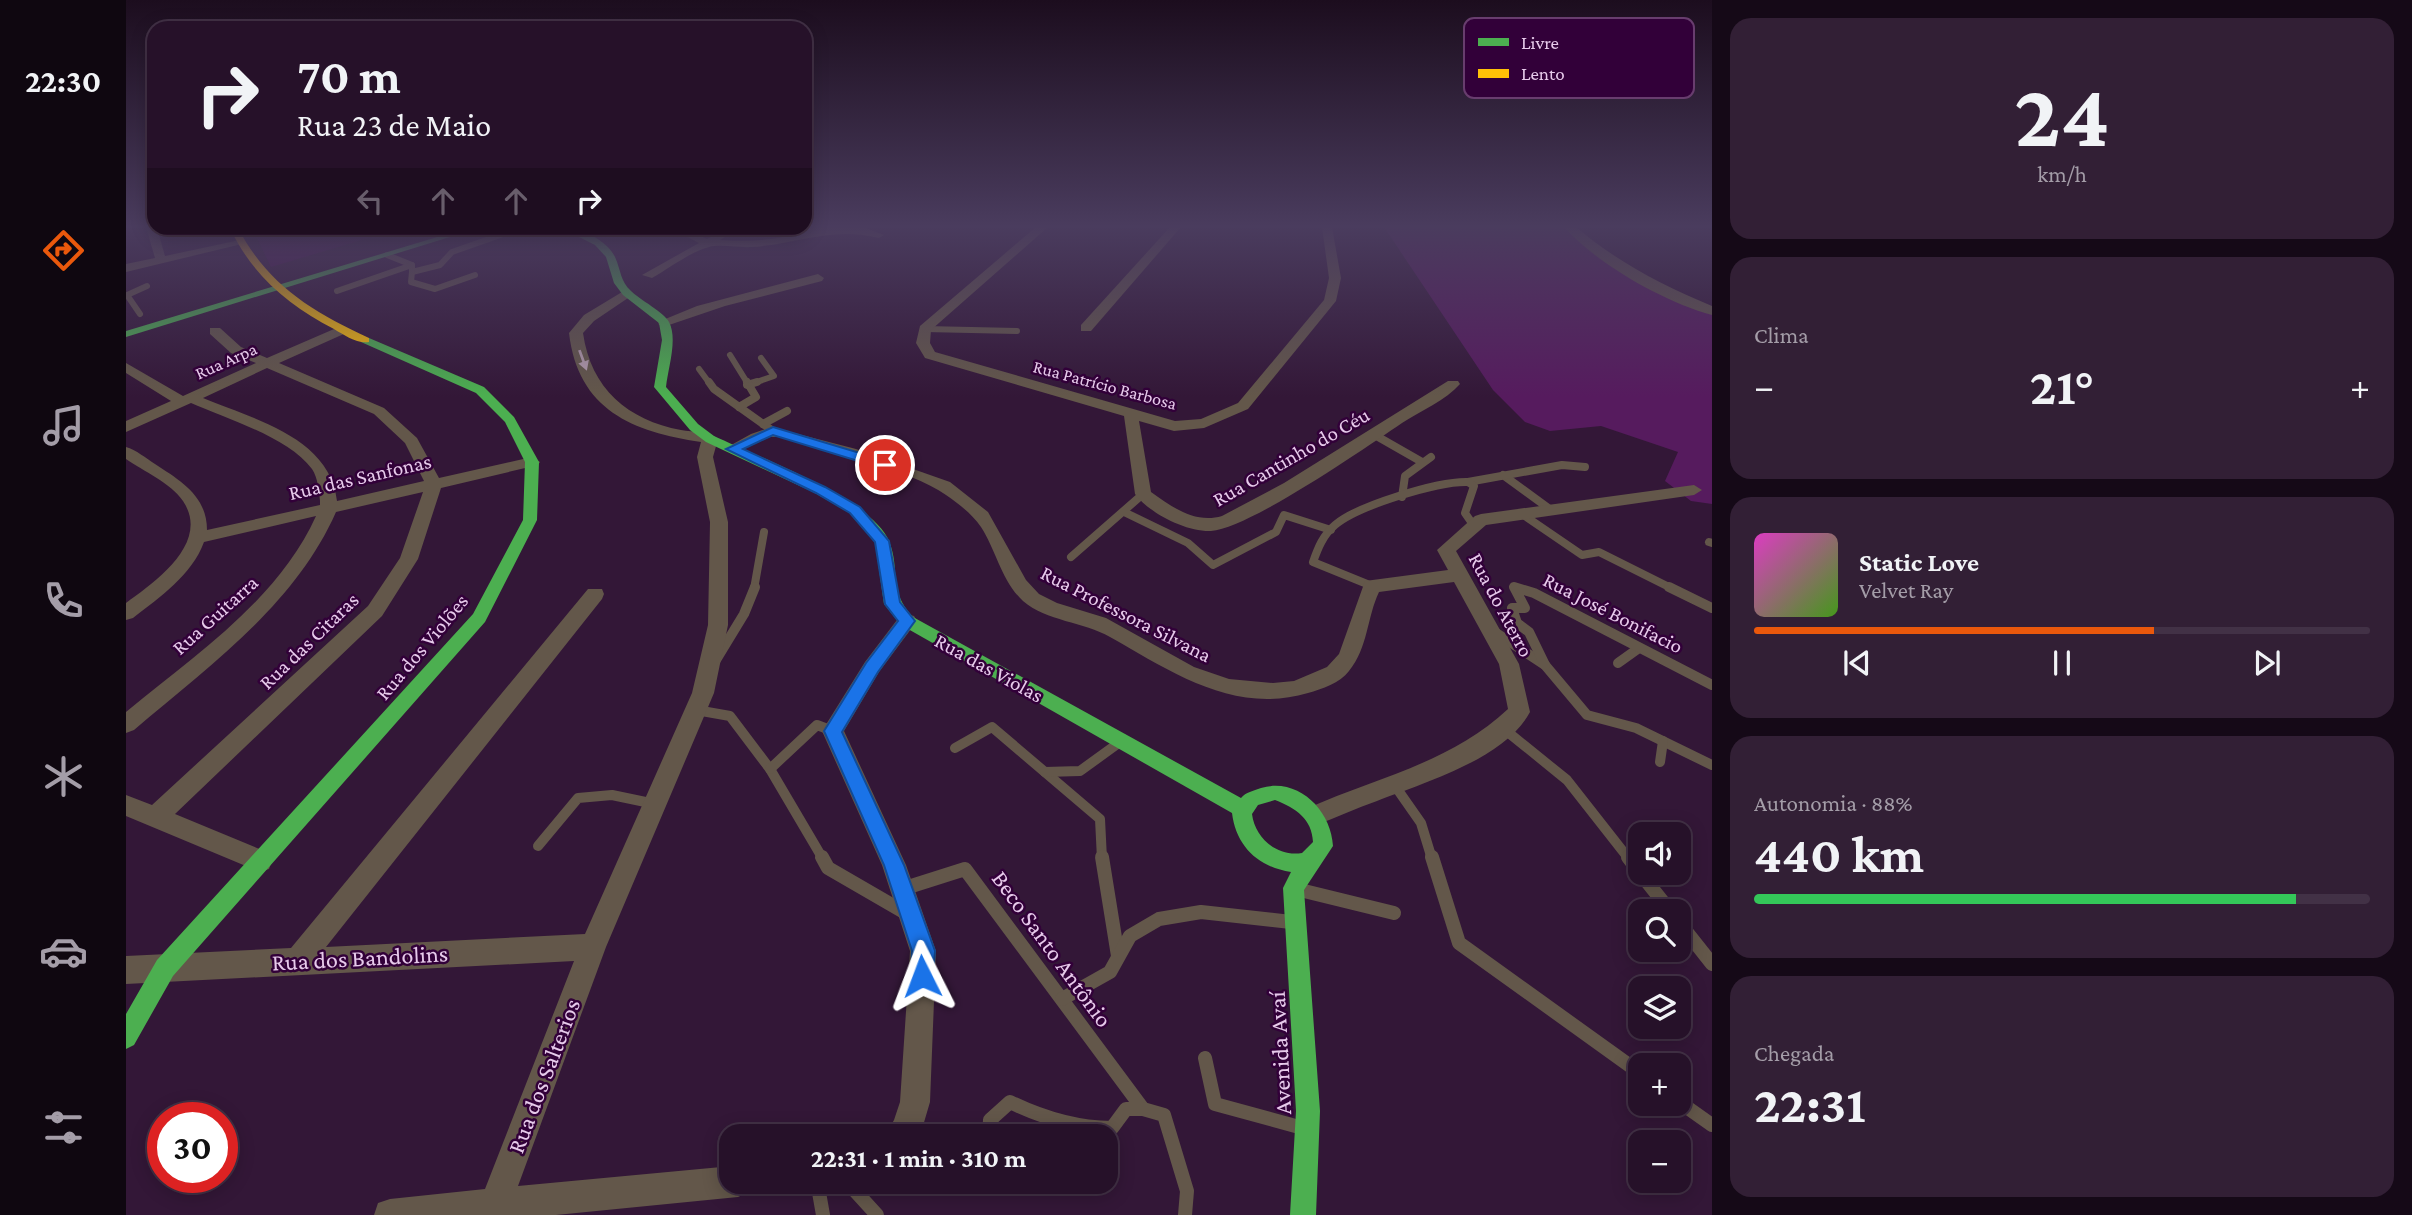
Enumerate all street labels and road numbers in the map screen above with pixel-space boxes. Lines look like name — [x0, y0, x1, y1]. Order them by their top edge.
street label: Rua Arpa — [192, 339, 260, 383]
street label: Rua Patrício Barbosa — [1031, 356, 1179, 414]
street label: Rua Cantinho do Céu — [1208, 402, 1374, 512]
street label: Rua das Sanfonas — [286, 449, 434, 505]
street label: Rua do Aterro — [1464, 549, 1538, 661]
street label: Rua Professora Silvana — [1037, 561, 1216, 668]
street label: Rua José Bonifacio — [1539, 567, 1687, 659]
street label: Rua Guitarra — [167, 570, 263, 660]
street label: Rua das Citaras — [254, 588, 364, 694]
street label: Rua dos Violões — [371, 589, 473, 705]
street label: Rua das Violas — [931, 628, 1047, 708]
street label: Beco Santo Antônio — [987, 865, 1118, 1032]
street label: Rua dos Bandolins — [271, 939, 449, 976]
street label: Avenida Avaí — [1263, 990, 1296, 1115]
street label: Rua dos Salterios — [502, 995, 585, 1157]

